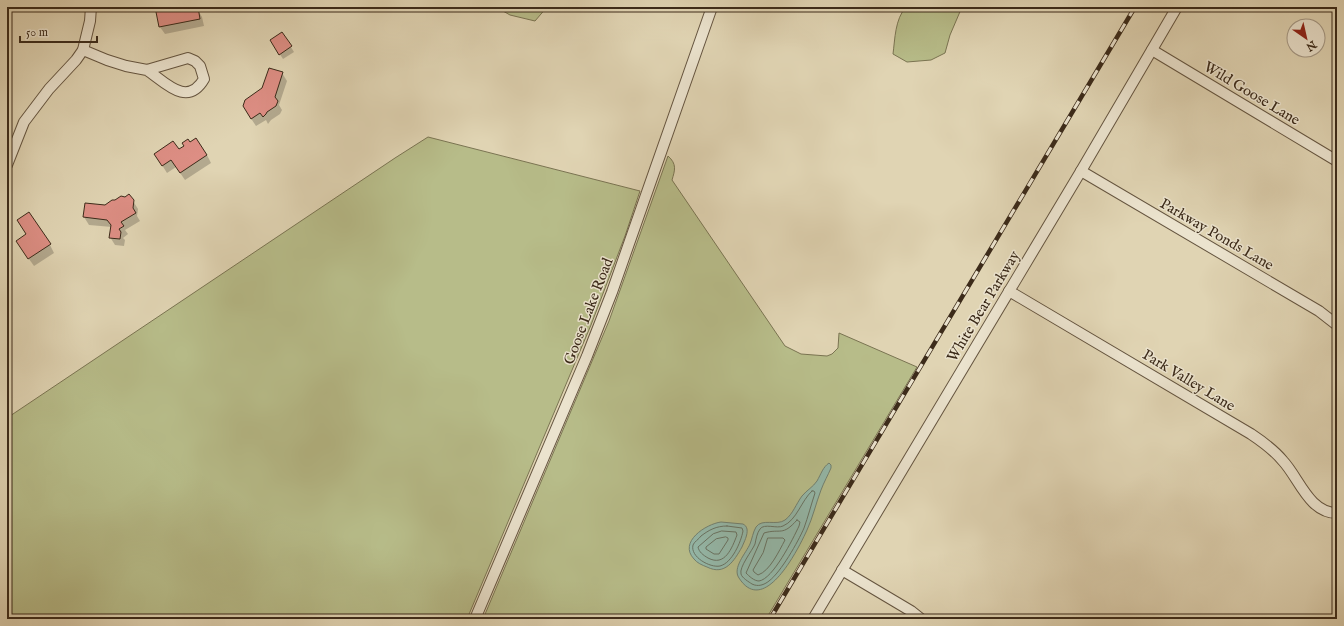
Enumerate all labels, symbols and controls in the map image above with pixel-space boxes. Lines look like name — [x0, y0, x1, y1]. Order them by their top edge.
scale bar — [20, 18, 97, 44]
north arrow — [1286, 18, 1326, 58]
text: 50 m — [26, 25, 48, 40]
text: N — [1303, 36, 1320, 54]
street label: Wild Goose Lane — [1200, 57, 1304, 130]
street label: Parkway Ponds Lane — [1156, 194, 1277, 275]
street label: White Bear Parkway — [943, 247, 1024, 365]
street label: Goose Lake Road — [559, 254, 618, 367]
street label: Park Valley Lane — [1139, 345, 1239, 416]

